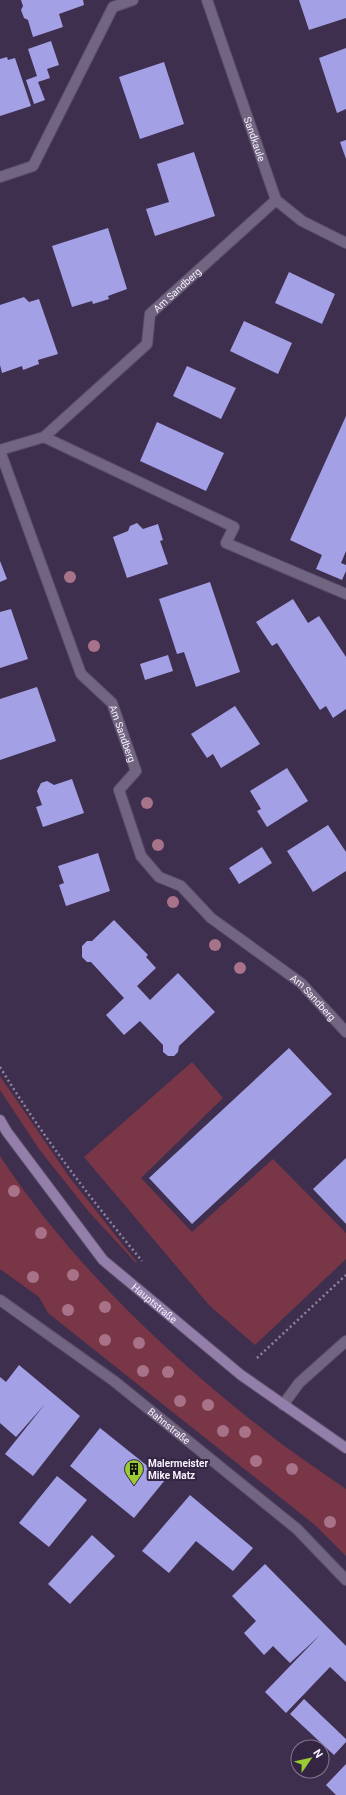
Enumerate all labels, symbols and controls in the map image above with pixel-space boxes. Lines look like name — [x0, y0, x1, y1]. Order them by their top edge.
street label: Sandkaule — [242, 115, 268, 163]
street label: Am Sandberg — [151, 265, 203, 314]
street label: Am Sandberg — [108, 703, 138, 764]
street label: Am Sandberg — [289, 972, 338, 1023]
street label: Hauptstraße — [130, 1281, 179, 1325]
street label: Bahnstraße — [146, 1405, 193, 1446]
building icon: Malermeister Mike Matz — [123, 1458, 145, 1486]
place label: Malermeister Mike Matz — [148, 1458, 208, 1481]
north arrow — [290, 1739, 330, 1779]
text: N — [310, 1747, 326, 1761]

